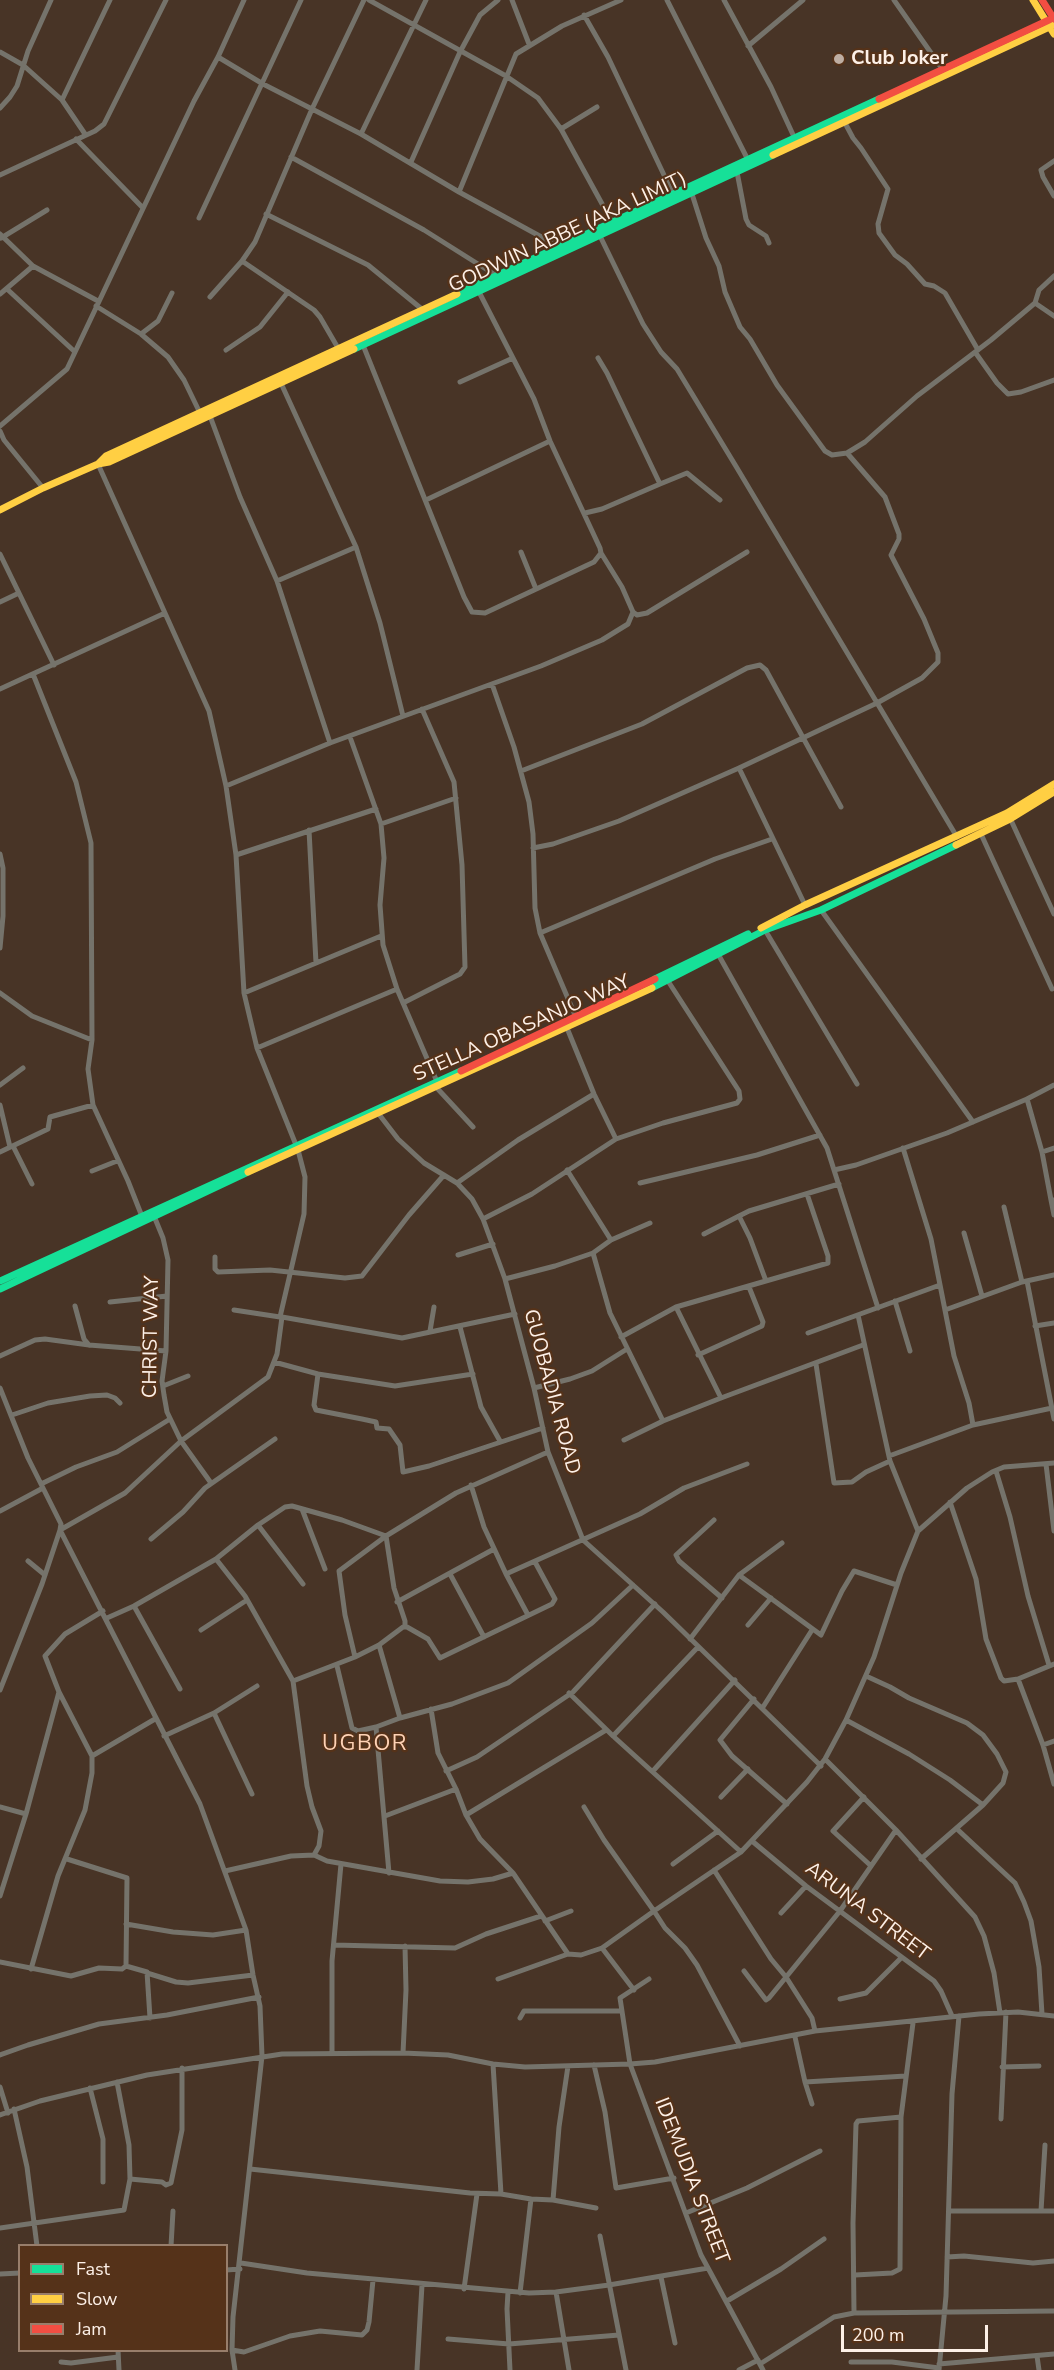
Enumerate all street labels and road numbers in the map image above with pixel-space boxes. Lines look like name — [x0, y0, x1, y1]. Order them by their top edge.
street label: GODWIN ABBE (AKA LIMIT) — [445, 167, 691, 299]
street label: STELLA OBASANJO WAY — [410, 970, 634, 1088]
street label: CHRIST WAY — [139, 1276, 165, 1398]
street label: GUOBADIA ROAD — [517, 1307, 585, 1477]
street label: ARUNA STREET — [800, 1857, 934, 1967]
street label: IDEMUDIA STREET — [648, 2095, 734, 2267]

